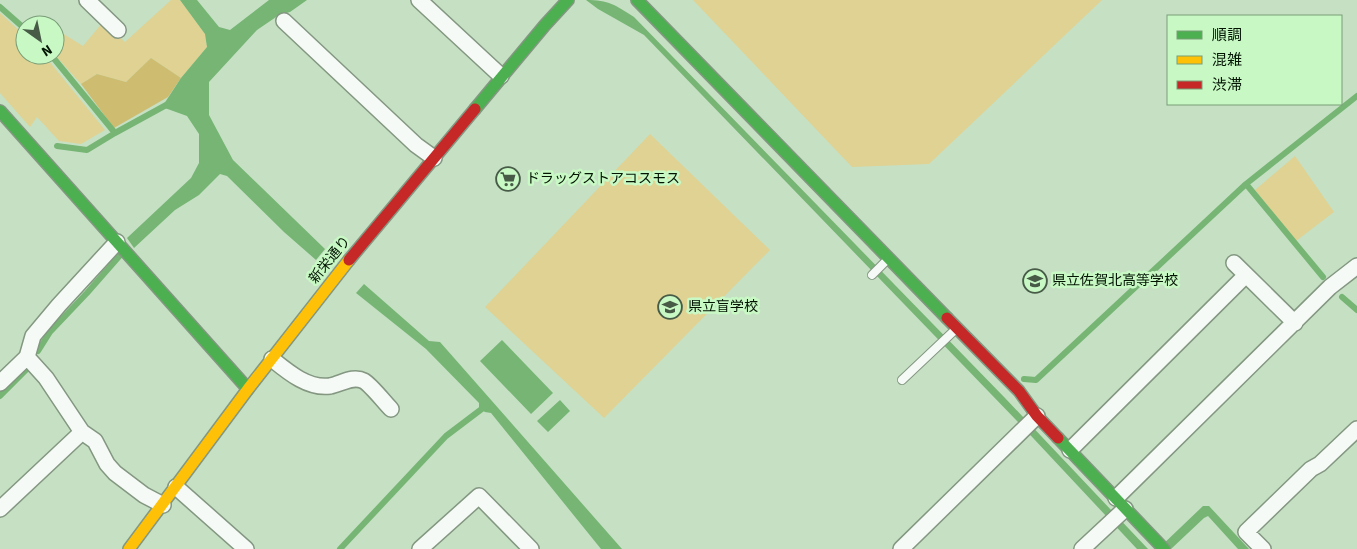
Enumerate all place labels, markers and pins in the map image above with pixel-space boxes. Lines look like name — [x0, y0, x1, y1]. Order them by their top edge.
supermarket icon: ドラッグストアコスモス — [495, 166, 521, 192]
place label: ドラッグストアコスモス — [526, 169, 680, 189]
school or university icon: 県立佐賀北高等学校 — [1022, 268, 1048, 294]
place label: 県立佐賀北高等学校 — [1052, 271, 1178, 291]
school or university icon: 県立盲学校 — [657, 294, 683, 320]
place label: 県立盲学校 — [688, 297, 758, 317]

